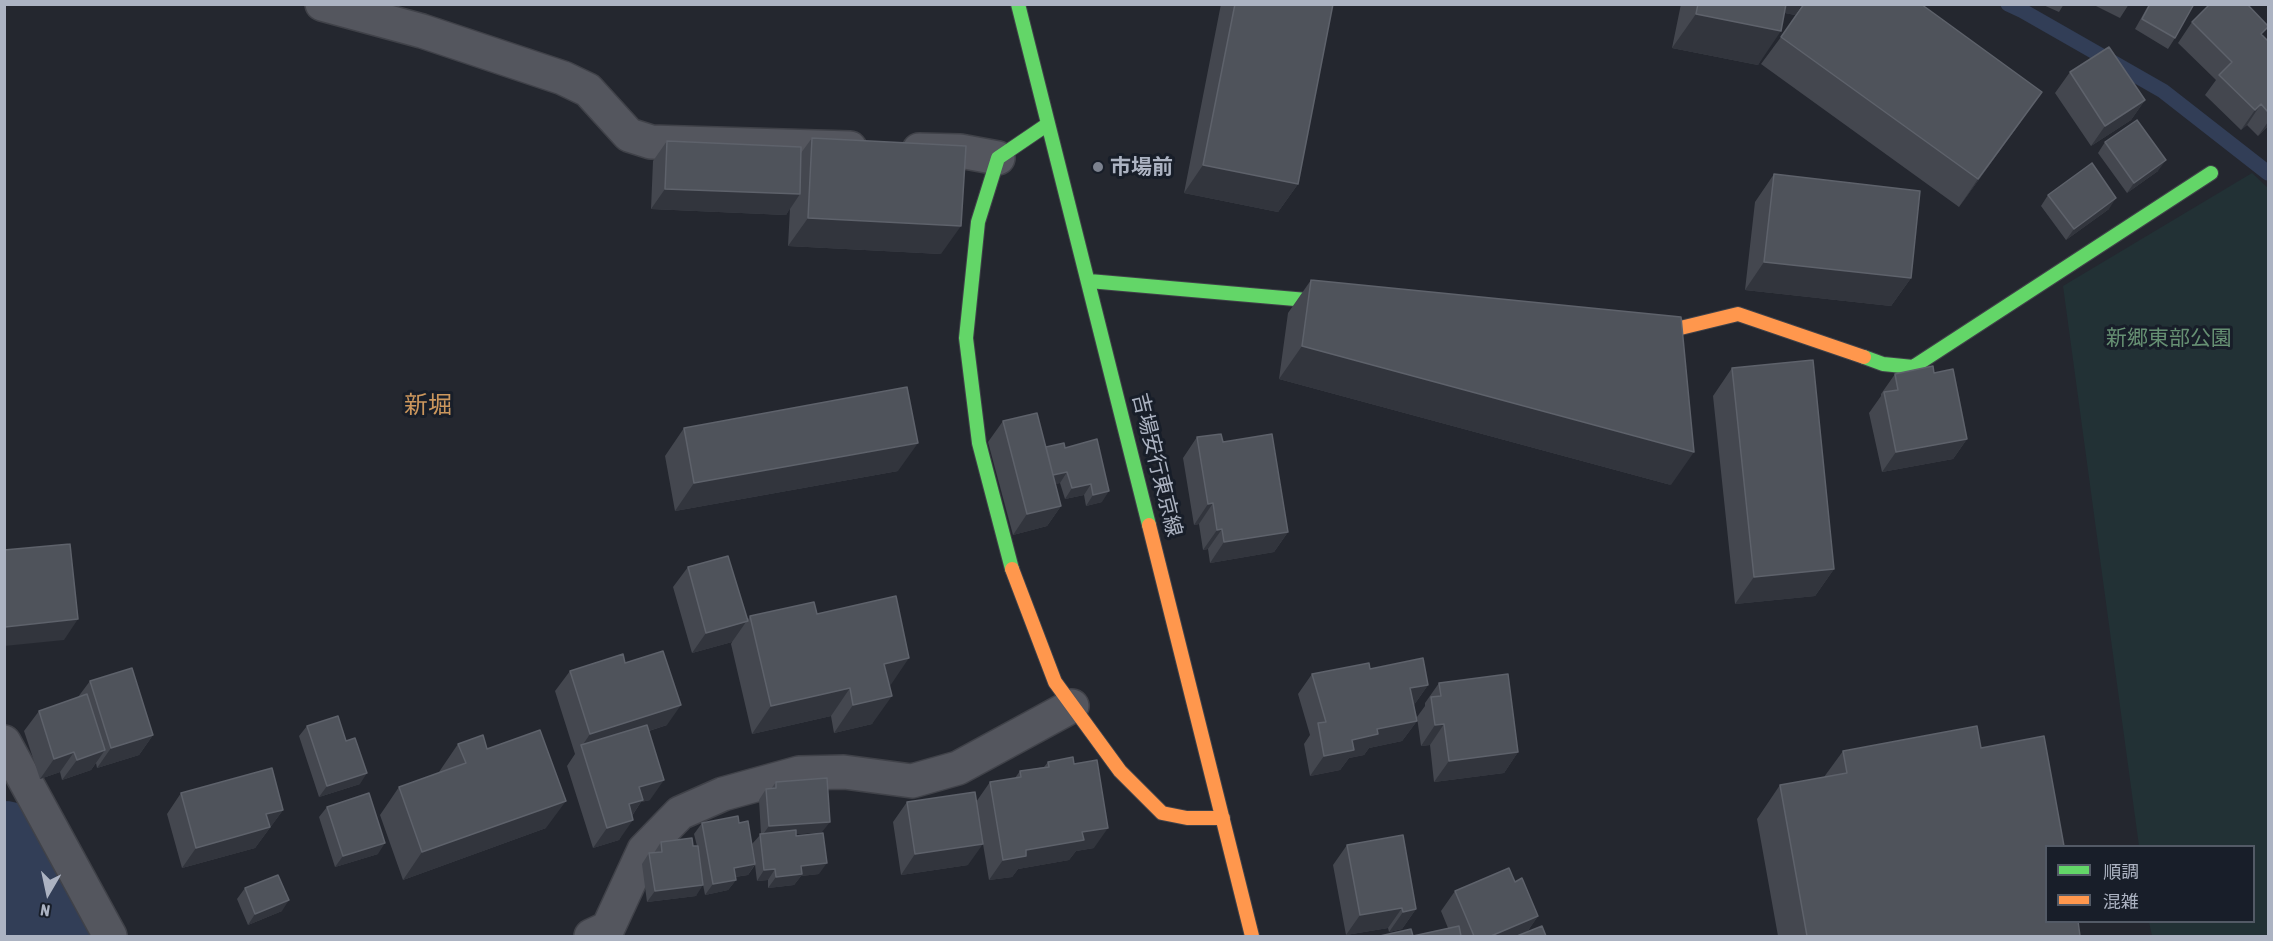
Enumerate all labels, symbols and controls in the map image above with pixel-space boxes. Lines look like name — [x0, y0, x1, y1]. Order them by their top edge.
place label: 市場前 — [1110, 154, 1173, 180]
marker: 市場前 — [1091, 160, 1105, 174]
park label: 新郷東部公園 — [2106, 325, 2232, 351]
district label: 新堀 — [404, 391, 452, 419]
street label: 吉場安行東京線 — [1127, 391, 1187, 539]
legend — [2045, 845, 2255, 923]
text: 順調 — [2103, 861, 2139, 882]
north arrow — [18, 863, 78, 923]
text: 混雑 — [2103, 891, 2139, 912]
text: N — [39, 901, 51, 920]

